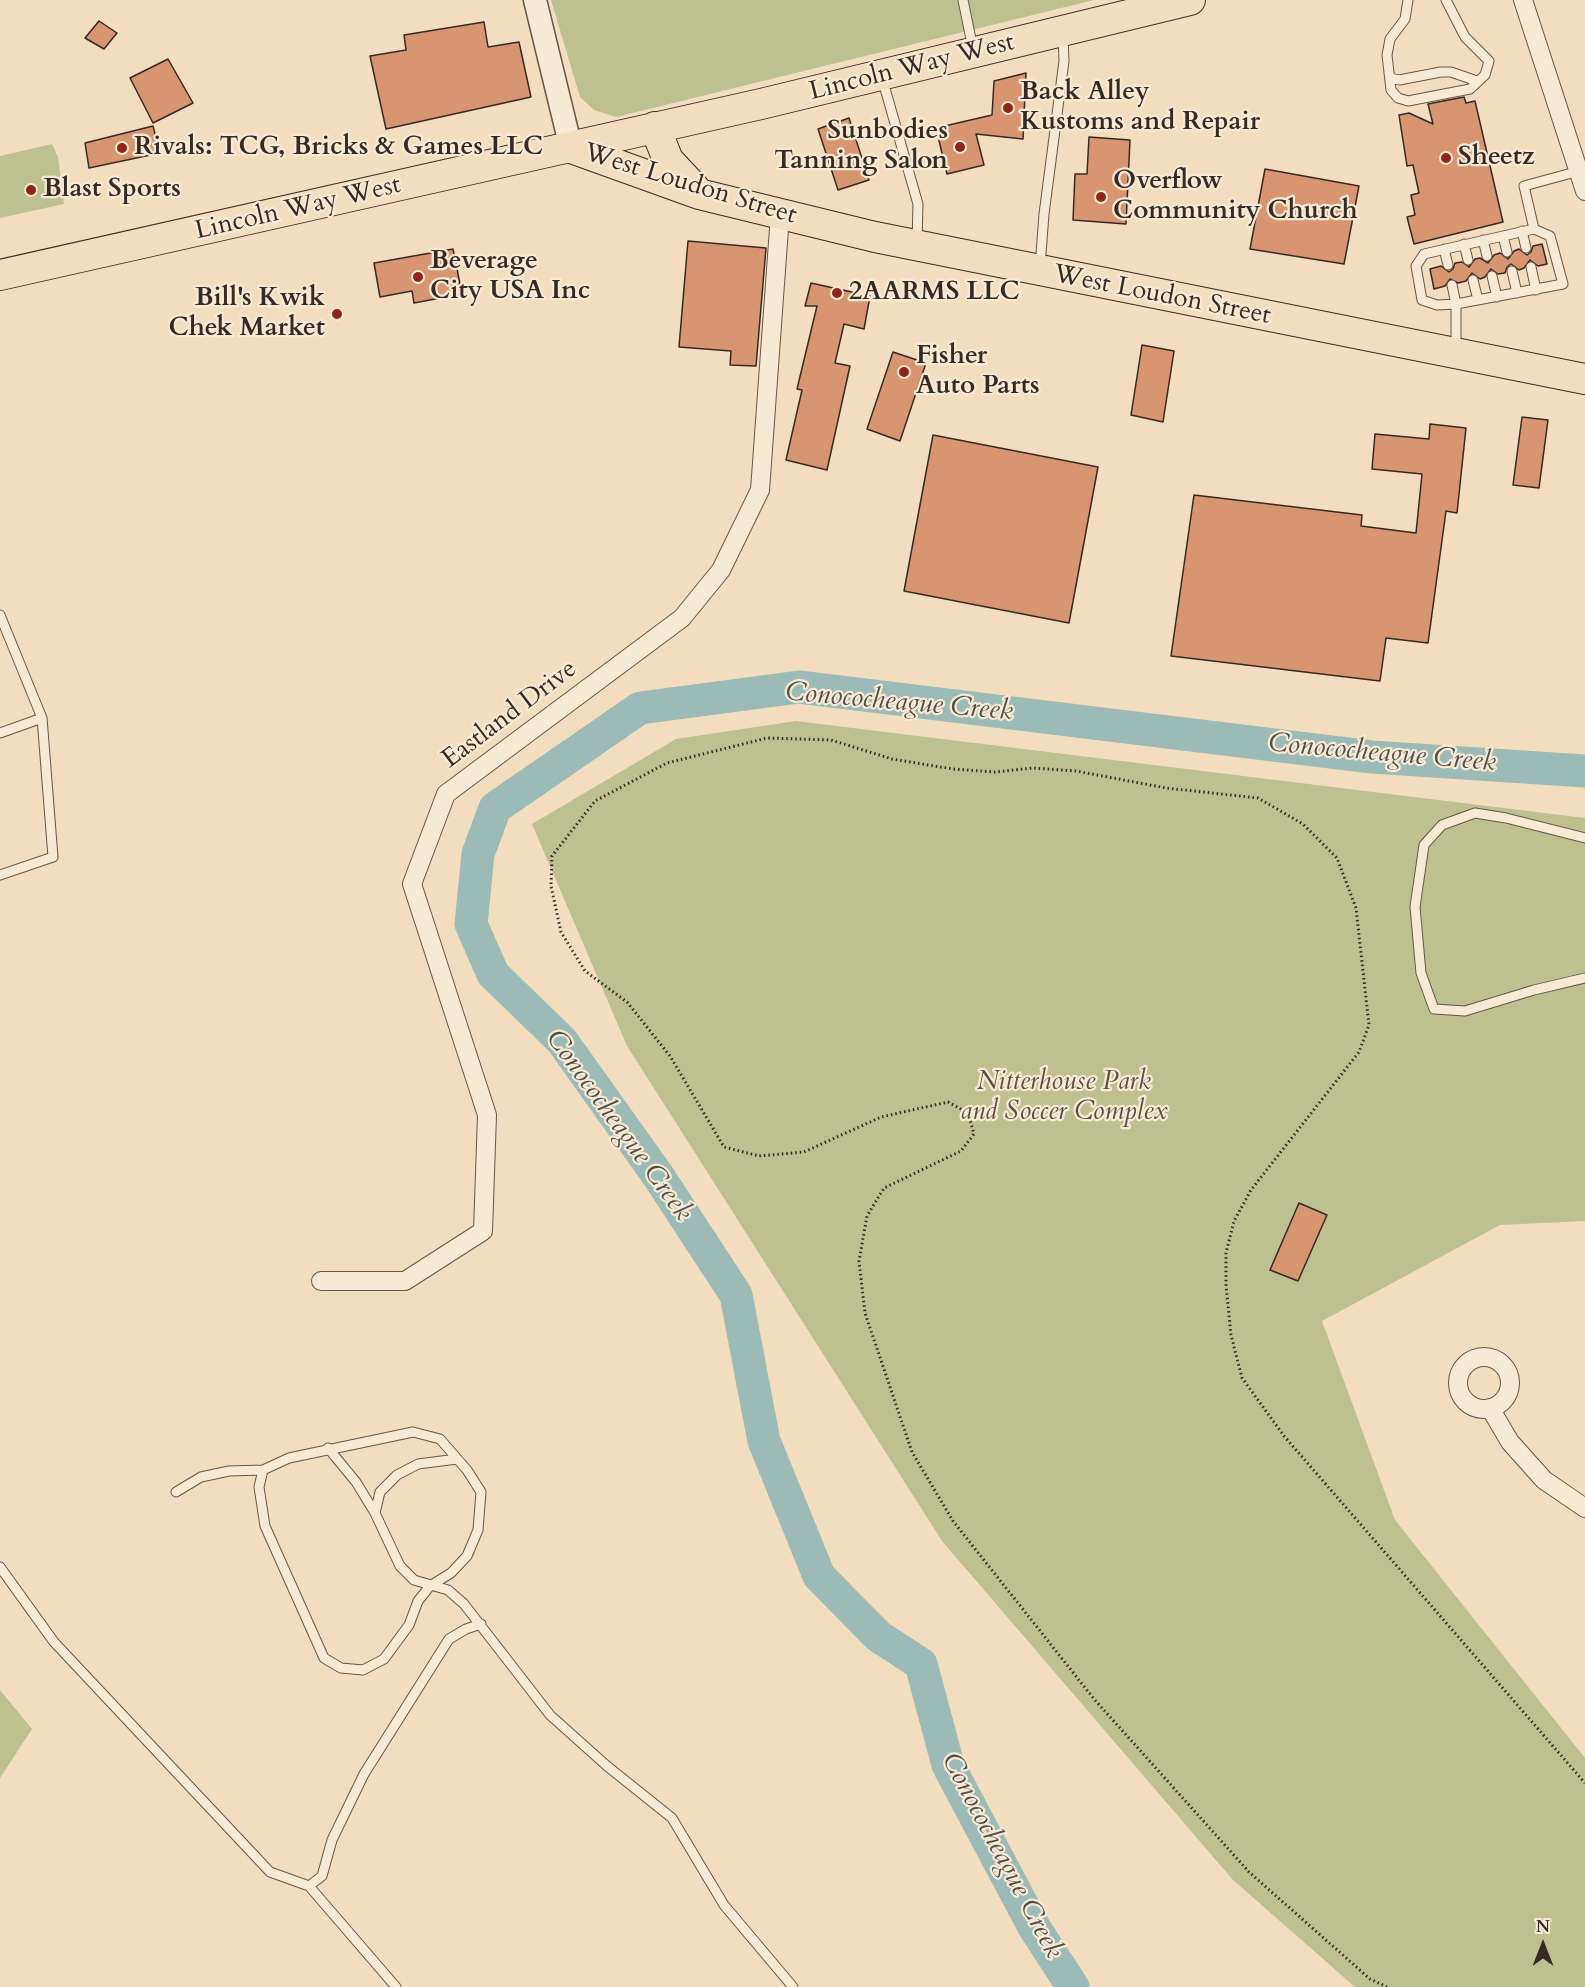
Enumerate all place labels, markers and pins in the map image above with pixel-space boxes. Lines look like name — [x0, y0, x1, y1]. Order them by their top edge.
place label: Back Alley Kustoms and Repair — [1020, 77, 1260, 138]
marker: Back Alley Kustoms and Repair — [1001, 101, 1015, 115]
place label: Sunbodies Tanning Salon — [774, 116, 948, 178]
place label: Rivals: TCG, Bricks & Games LLC — [134, 132, 543, 164]
marker: Sunbodies Tanning Salon — [953, 140, 967, 154]
marker: Rivals: TCG, Bricks & Games LLC — [115, 141, 129, 155]
place label: Sheetz — [1458, 142, 1535, 174]
marker: Sheetz — [1439, 151, 1453, 165]
place label: Overflow Community Church — [1113, 166, 1358, 228]
place label: Blast Sports — [43, 174, 181, 206]
marker: Blast Sports — [24, 183, 38, 197]
marker: Overflow Community Church — [1094, 190, 1108, 204]
place label: Beverage City USA Inc — [430, 246, 590, 308]
marker: Beverage City USA Inc — [411, 270, 425, 284]
place label: 2AARMS LLC — [849, 277, 1020, 309]
place label: Bill's Kwik Chek Market — [168, 283, 325, 344]
marker: 2AARMS LLC — [830, 286, 844, 300]
marker: Bill's Kwik Chek Market — [330, 307, 344, 321]
place label: Fisher Auto Parts — [916, 341, 1040, 402]
marker: Fisher Auto Parts — [897, 365, 911, 379]

